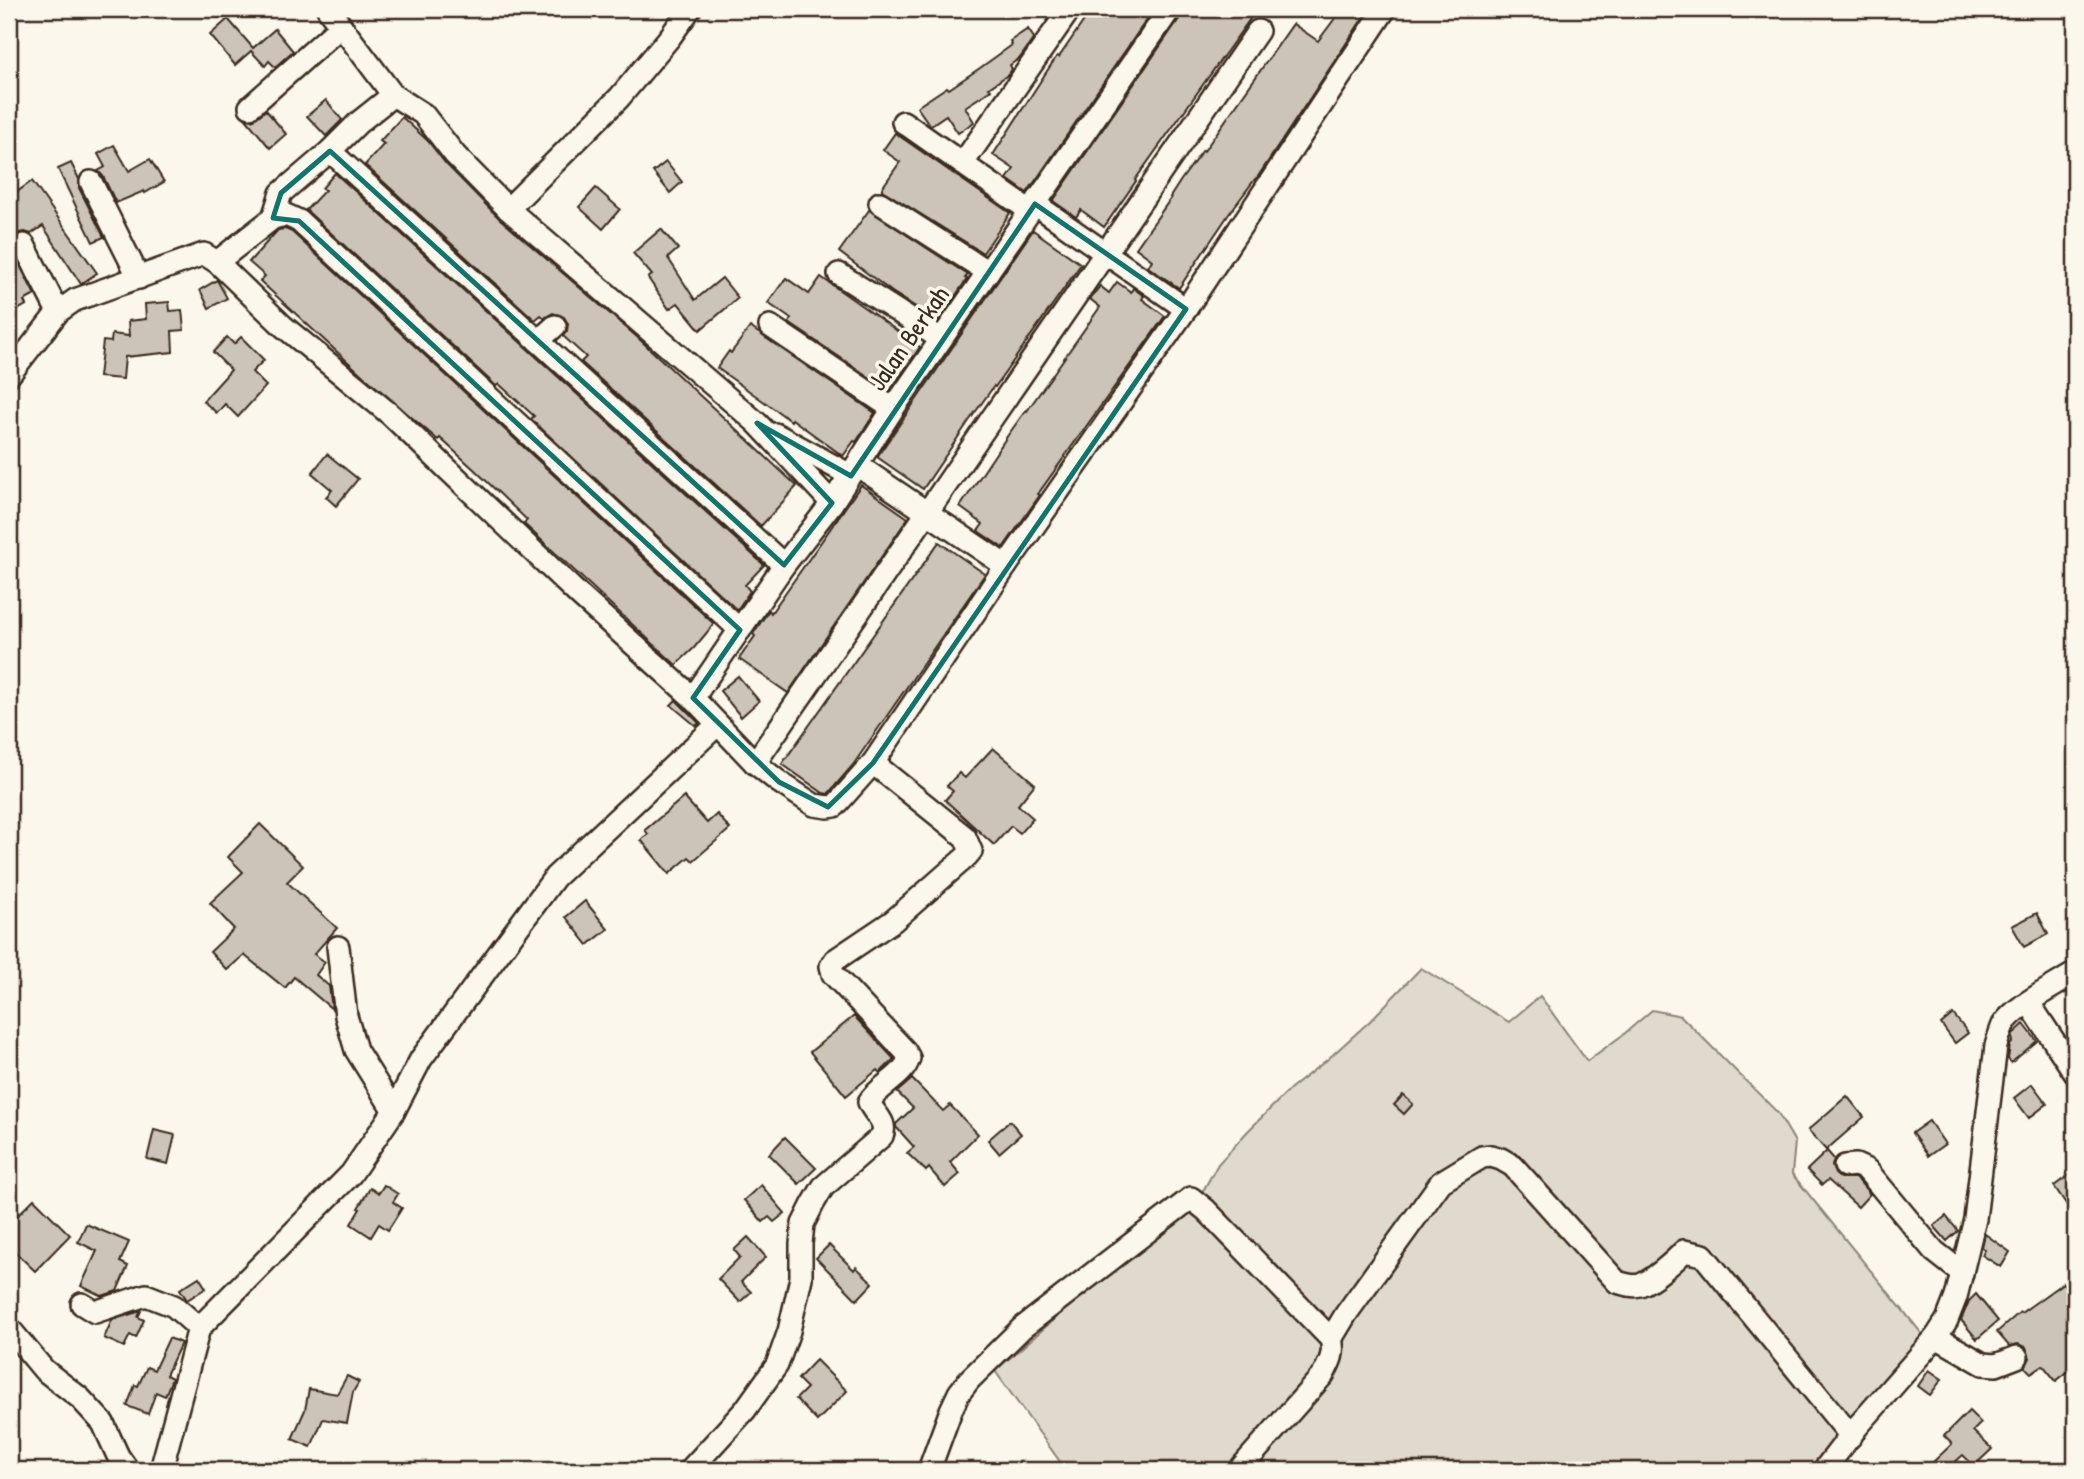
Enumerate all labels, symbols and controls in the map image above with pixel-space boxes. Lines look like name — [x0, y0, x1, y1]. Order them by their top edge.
street label: Jalan Berkah — [859, 279, 957, 397]

